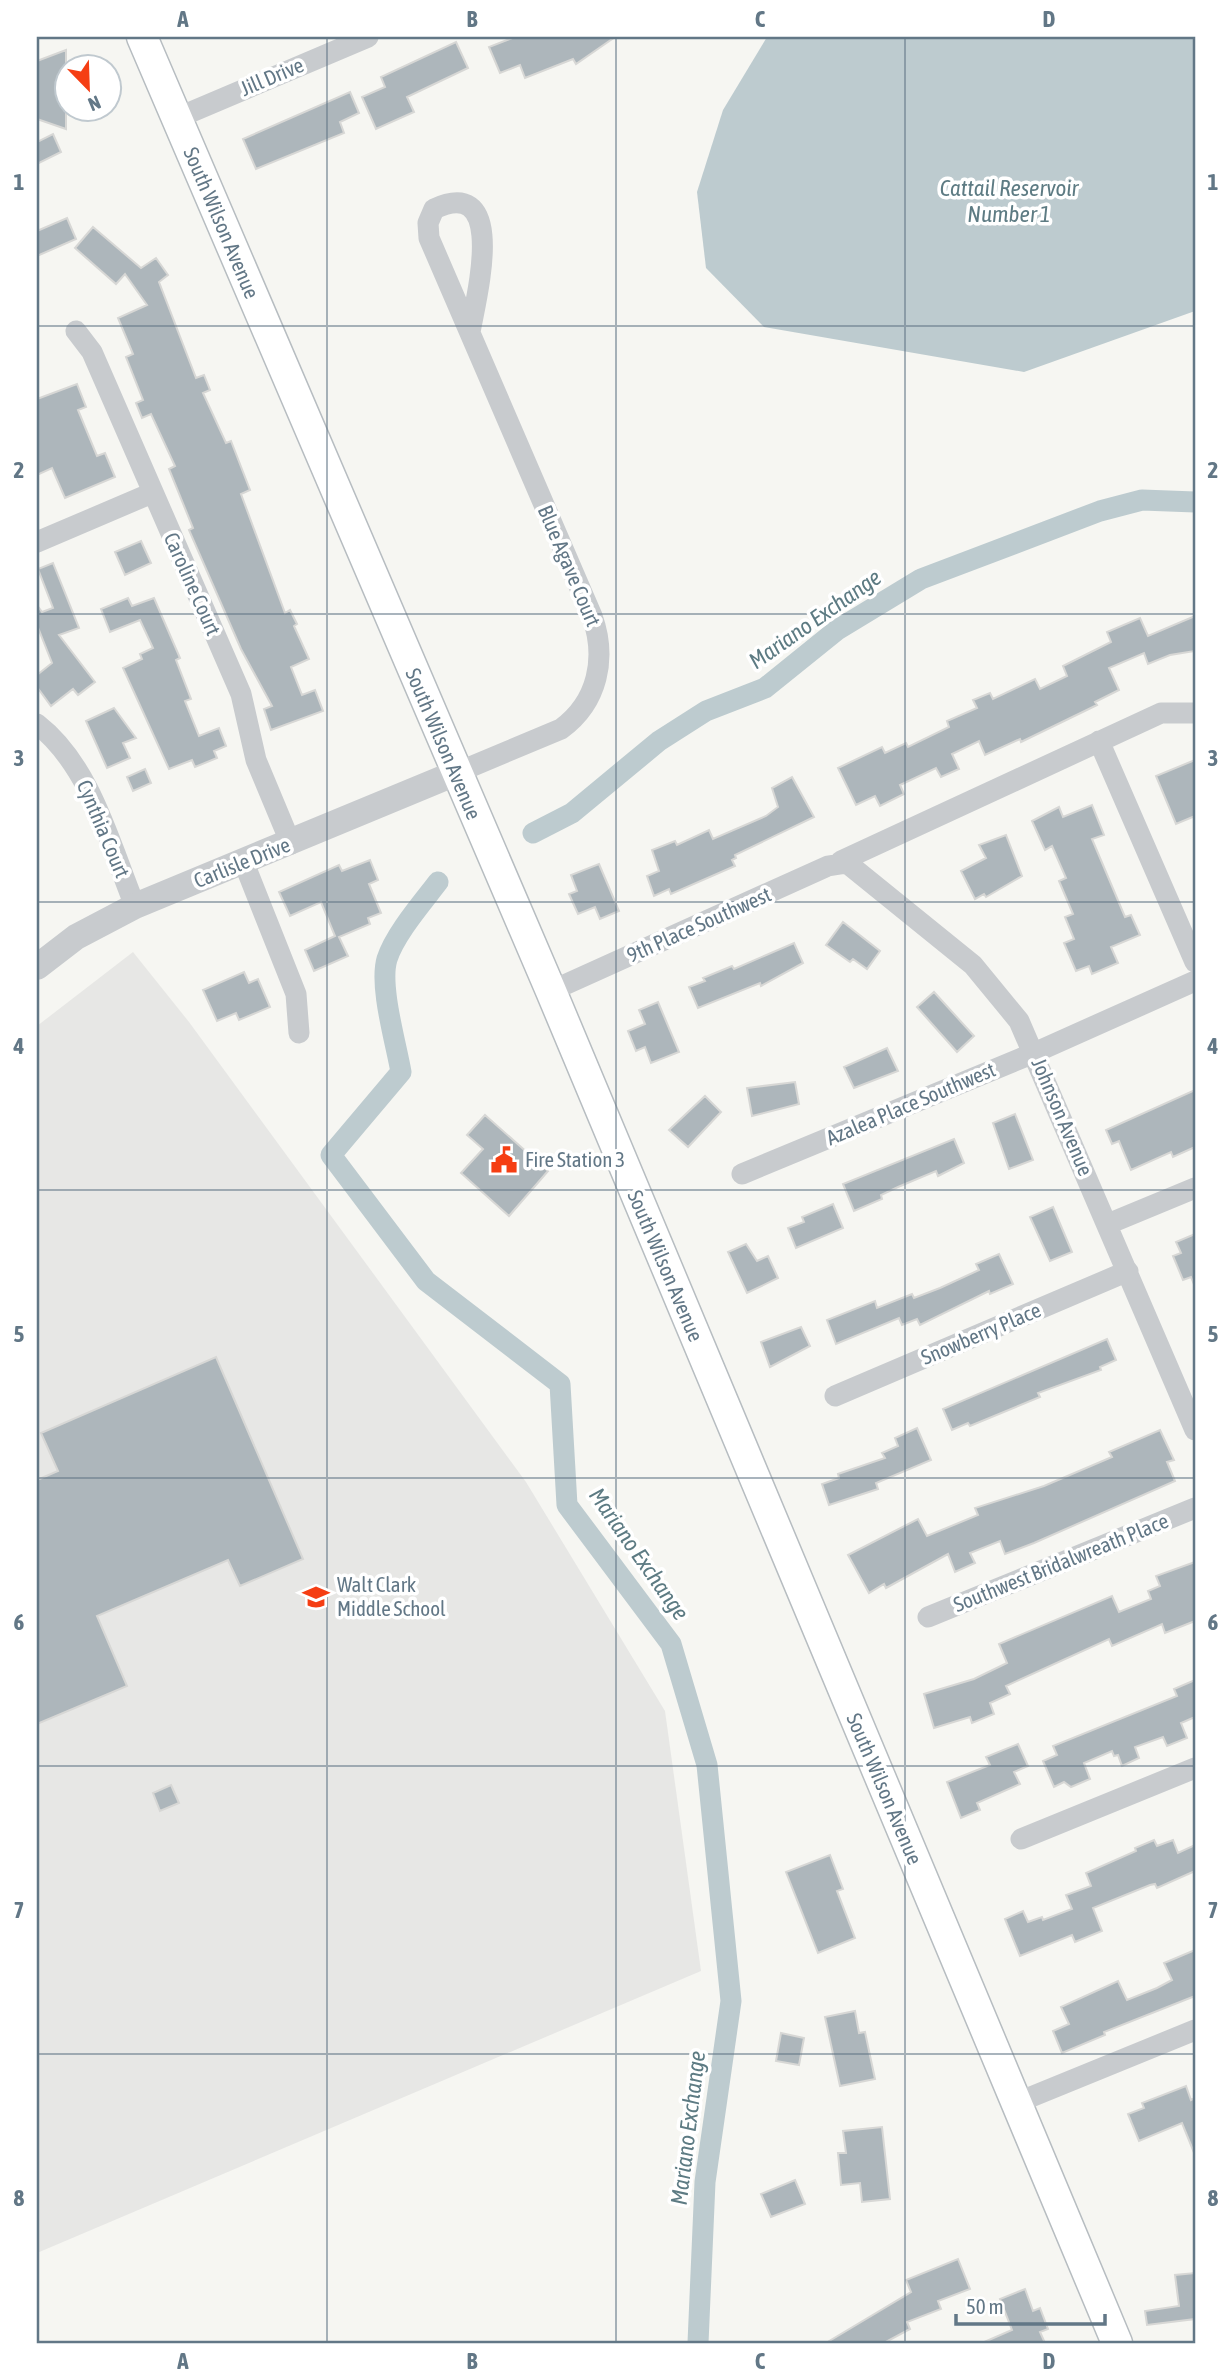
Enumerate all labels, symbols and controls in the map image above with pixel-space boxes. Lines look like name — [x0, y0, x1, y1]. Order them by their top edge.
text: A — [176, 6, 189, 32]
text: B — [467, 6, 478, 32]
text: C — [755, 6, 766, 32]
text: D — [1043, 6, 1056, 32]
north arrow — [52, 52, 122, 122]
street label: Jill Drive — [236, 52, 307, 100]
text: N — [85, 91, 104, 116]
street label: South Wilson Avenue — [179, 143, 265, 302]
text: 1 — [14, 169, 25, 195]
text: 1 — [1208, 169, 1219, 195]
water label: Cattail Reservoir Number 1 — [940, 175, 1080, 227]
text: 2 — [14, 457, 24, 483]
text: 2 — [1208, 457, 1218, 483]
street label: Blue Agave Court — [534, 502, 606, 630]
street label: Caroline Court — [160, 529, 226, 639]
water label: Mariano Exchange — [744, 564, 886, 674]
street label: South Wilson Avenue — [401, 664, 487, 823]
text: 3 — [14, 745, 24, 771]
text: 3 — [1208, 745, 1218, 771]
street label: Cynthia Court — [73, 776, 135, 881]
street label: Carlisle Drive — [190, 832, 293, 892]
street label: 9th Place Southwest — [623, 882, 774, 967]
text: 4 — [13, 1033, 25, 1059]
text: 4 — [1207, 1033, 1219, 1059]
street label: Johnson Avenue — [1027, 1054, 1098, 1179]
street label: Azalea Place Southwest — [822, 1057, 999, 1150]
public building icon: Fire Station 3 — [489, 1145, 519, 1175]
place label: Fire Station 3 — [525, 1147, 625, 1171]
street label: South Wilson Avenue — [623, 1186, 709, 1345]
street label: Snowberry Place — [917, 1297, 1044, 1369]
text: 5 — [14, 1321, 25, 1347]
text: 5 — [1208, 1321, 1219, 1347]
water label: Mariano Exchange — [584, 1483, 694, 1625]
street label: Southwest Bridalwreath Place — [950, 1508, 1171, 1616]
place label: Walt Clark Middle School — [337, 1572, 446, 1620]
school or university icon: Walt Clark Middle School — [301, 1582, 331, 1612]
text: 6 — [14, 1609, 25, 1635]
text: 6 — [1208, 1609, 1219, 1635]
street label: South Wilson Avenue — [842, 1709, 928, 1868]
text: 7 — [14, 1897, 24, 1923]
text: 7 — [1208, 1897, 1218, 1923]
water label: Mariano Exchange — [666, 2049, 710, 2207]
text: 8 — [14, 2185, 25, 2211]
text: 8 — [1208, 2185, 1219, 2211]
scale bar — [956, 2282, 1104, 2326]
text: 50 m — [966, 2294, 1004, 2318]
text: A — [176, 2348, 189, 2374]
text: B — [467, 2348, 478, 2374]
text: C — [755, 2348, 766, 2374]
text: D — [1043, 2348, 1056, 2374]

